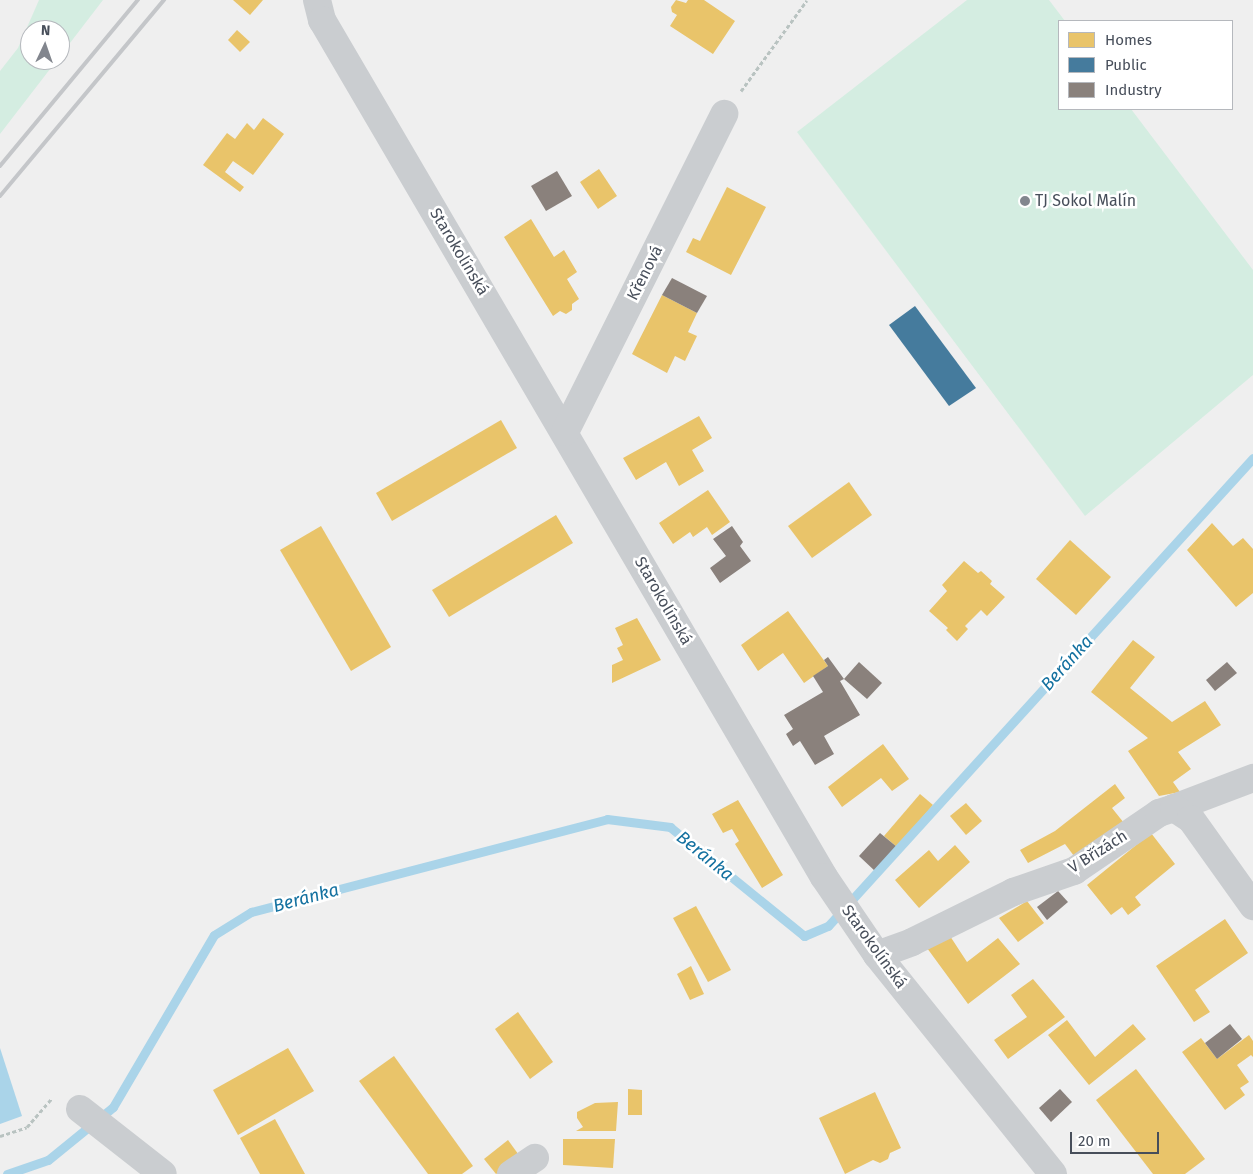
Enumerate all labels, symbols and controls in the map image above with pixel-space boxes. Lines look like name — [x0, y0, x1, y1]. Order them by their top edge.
north arrow — [20, 20, 70, 70]
legend — [1058, 20, 1233, 110]
text: N — [41, 22, 51, 39]
text: Homes — [1105, 31, 1152, 49]
text: Public — [1105, 56, 1147, 74]
text: Industry — [1105, 81, 1162, 99]
place label: TJ Sokol Malín — [1035, 191, 1136, 211]
marker: TJ Sokol Malín — [1019, 195, 1031, 207]
street label: Starokolínská — [425, 205, 493, 299]
street label: Křenová — [623, 242, 667, 304]
street label: Starokolínská — [630, 554, 696, 648]
water label: Beránka — [1036, 631, 1098, 695]
water label: Beránka — [672, 826, 738, 886]
street label: V Břízách — [1065, 826, 1131, 878]
water label: Beránka — [271, 879, 341, 917]
street label: Starokolínská — [837, 902, 911, 992]
scale bar — [1073, 1122, 1162, 1154]
text: 20 m — [1078, 1132, 1111, 1150]

